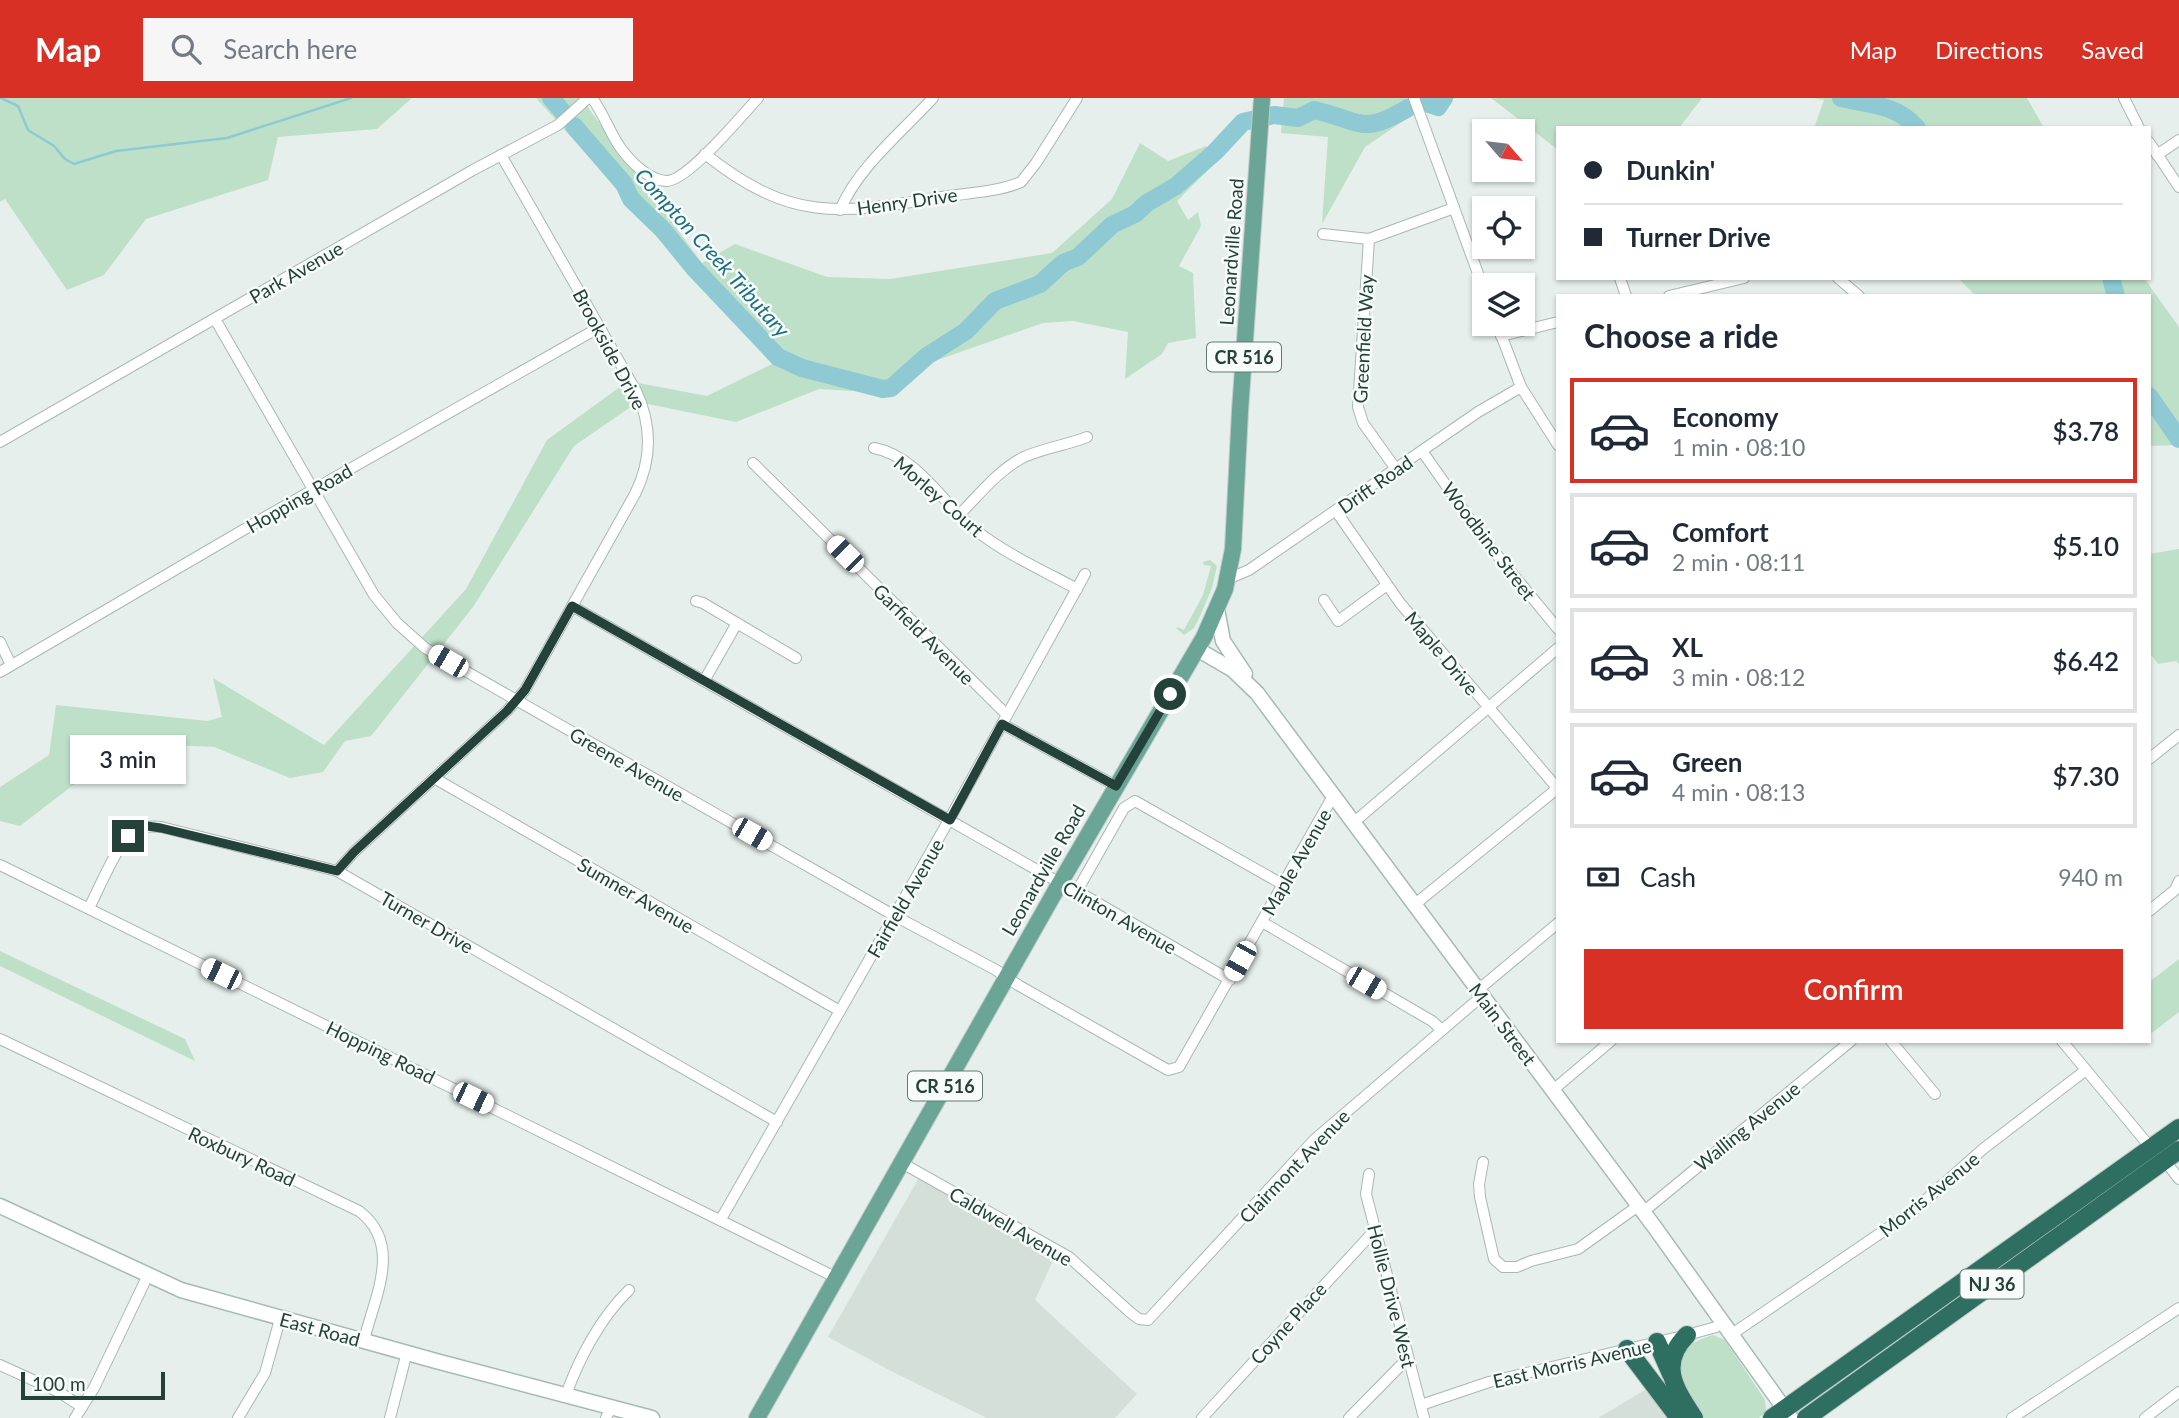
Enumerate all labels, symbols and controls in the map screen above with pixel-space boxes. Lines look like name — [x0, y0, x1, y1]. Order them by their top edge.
search box — [143, 18, 633, 81]
text: Map — [35, 29, 101, 69]
icon: search — [167, 30, 205, 68]
text: Search here — [223, 33, 357, 65]
text: Map — [1850, 35, 1897, 64]
text: Directions — [1935, 35, 2043, 64]
text: Saved — [2081, 35, 2144, 64]
north arrow — [1472, 119, 1535, 182]
map controls — [1472, 119, 1535, 336]
text: Dunkin' — [1626, 154, 1715, 186]
water label: Compton Creek Tributary — [631, 162, 796, 342]
street label: Leonardville Road — [1214, 178, 1248, 326]
street label: Henry Drive — [855, 183, 959, 219]
button: locate — [1472, 196, 1535, 259]
text: Turner Drive — [1626, 221, 1771, 253]
street label: Park Avenue — [245, 236, 347, 308]
button: layers — [1472, 273, 1535, 336]
street label: Greenfield Way — [1348, 274, 1378, 404]
street label: Brookside Drive — [569, 285, 651, 413]
text: Choose a ride — [1584, 316, 1778, 355]
road number: CR 516 — [1207, 342, 1281, 372]
icon: car — [1588, 399, 1651, 462]
text: Economy — [1672, 401, 1778, 433]
text: $3.78 — [2053, 415, 2119, 447]
text: 1 min · 08:10 — [1672, 433, 1805, 461]
street label: Drift Road — [1333, 450, 1417, 518]
street label: Morley Court — [890, 451, 989, 541]
street label: Hopping Road — [242, 458, 356, 538]
street label: Woodbine Street — [1437, 478, 1541, 605]
icon: car — [1588, 514, 1651, 577]
text: Comfort — [1672, 516, 1769, 548]
text: $5.10 — [2053, 530, 2119, 562]
car — [823, 532, 868, 576]
text: 2 min · 08:11 — [1672, 548, 1805, 576]
street label: Garfield Avenue — [869, 579, 979, 689]
street label: Maple Drive — [1400, 606, 1484, 700]
icon: car — [1588, 629, 1651, 692]
text: XL — [1672, 631, 1703, 663]
car — [425, 641, 472, 681]
text: $6.42 — [2053, 645, 2119, 677]
text: 3 min · 08:12 — [1672, 663, 1805, 691]
route start — [1154, 678, 1186, 710]
street label: Greene Avenue — [566, 722, 688, 806]
callout: 3 min — [70, 734, 186, 784]
icon: car — [1588, 744, 1651, 807]
text: 3 min — [100, 745, 156, 773]
text: Green — [1672, 746, 1742, 778]
text: $7.30 — [2053, 760, 2119, 792]
text: 4 min · 08:13 — [1672, 778, 1805, 806]
street label: Leonardville Road — [996, 800, 1090, 940]
street label: Maple Avenue — [1256, 805, 1336, 919]
car — [729, 814, 776, 854]
route end — [112, 820, 144, 852]
street label: Fairfield Avenue — [862, 834, 948, 962]
street label: Sumner Avenue — [574, 852, 698, 938]
icon: cash — [1584, 858, 1622, 896]
text: Cash — [1640, 861, 1696, 893]
text: 940 m — [2058, 863, 2123, 891]
street label: Clinton Avenue — [1059, 875, 1181, 959]
street label: Turner Drive — [376, 886, 478, 958]
car — [1221, 938, 1260, 984]
button: Confirm — [1584, 949, 2123, 1029]
car — [198, 955, 245, 993]
car — [1343, 963, 1390, 1003]
street label: Main Street — [1465, 978, 1541, 1070]
street label: Hopping Road — [323, 1016, 439, 1088]
road number: CR 516 — [908, 1071, 982, 1100]
street label: Walling Avenue — [1690, 1076, 1804, 1176]
car — [450, 1079, 497, 1117]
street label: Clairmont Avenue — [1234, 1104, 1354, 1228]
street label: Roxbury Road — [185, 1121, 299, 1191]
street label: Morris Avenue — [1874, 1147, 1984, 1241]
street label: Caldwell Avenue — [945, 1181, 1077, 1271]
street label: Hollie Drive West — [1363, 1222, 1421, 1370]
road number: NJ 36 — [1960, 1269, 2024, 1298]
street label: Coyne Place — [1245, 1277, 1331, 1369]
street label: East Road — [277, 1307, 363, 1351]
street label: East Morris Avenue — [1490, 1334, 1654, 1392]
scale bar — [21, 1369, 164, 1401]
text: 100 m — [32, 1372, 86, 1395]

